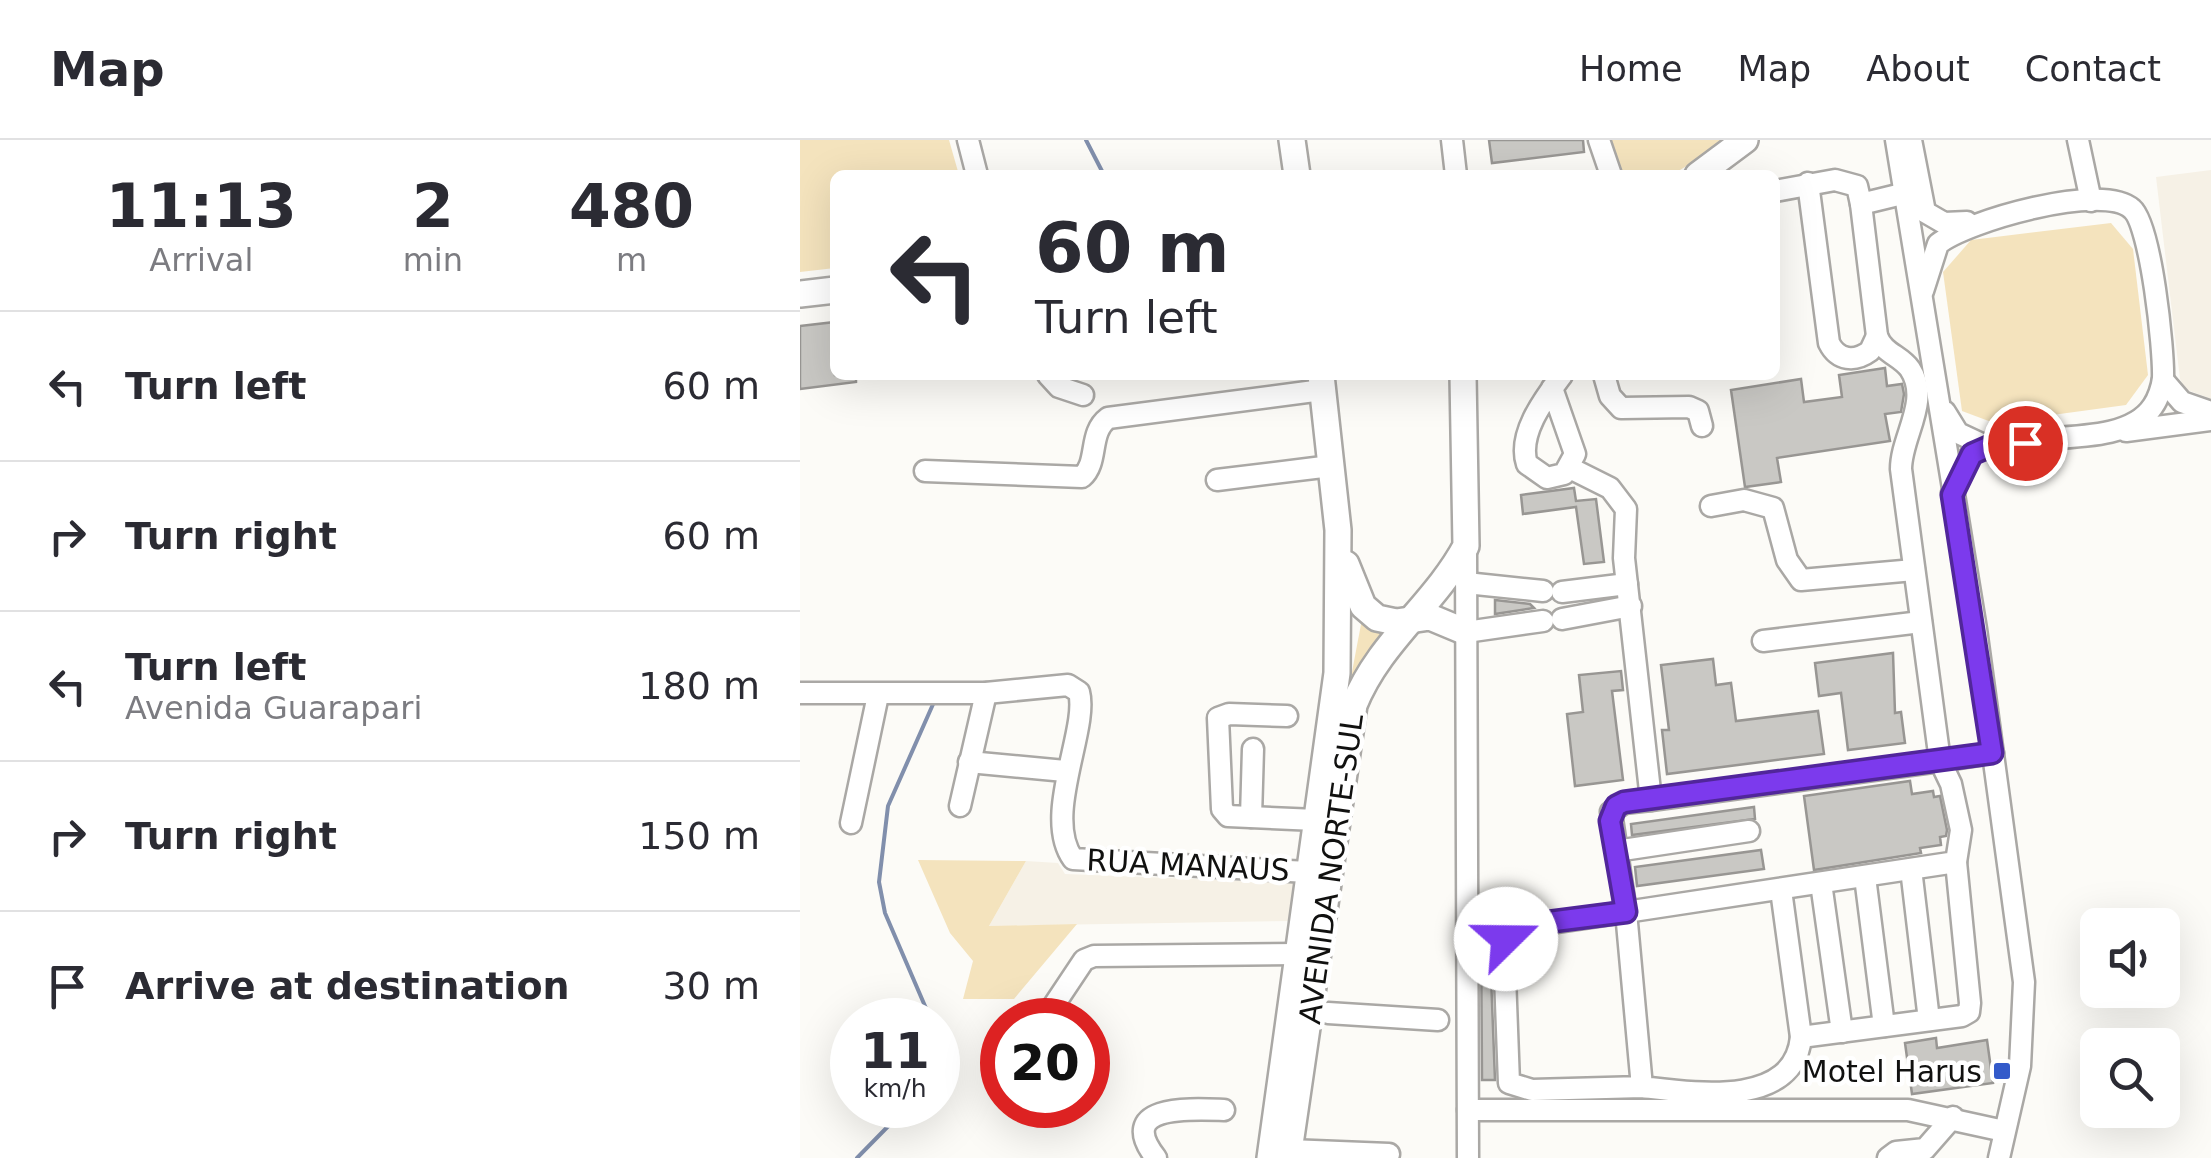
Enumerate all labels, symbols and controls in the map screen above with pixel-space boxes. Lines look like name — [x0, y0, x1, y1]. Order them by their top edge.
text: Map — [50, 41, 165, 97]
text: Home — [1579, 49, 1682, 89]
text: Map — [1737, 49, 1811, 89]
text: About — [1866, 49, 1970, 89]
text: Contact — [2025, 49, 2161, 89]
text: 11:13 — [106, 171, 297, 241]
text: 2 — [412, 171, 454, 241]
text: 480 — [569, 171, 694, 241]
text: 60 m — [1035, 207, 1230, 289]
icon: left — [870, 210, 1000, 340]
text: Arrival — [149, 241, 253, 279]
text: min — [403, 241, 463, 279]
text: m — [616, 241, 647, 279]
text: Turn left — [1035, 291, 1218, 344]
icon: left — [40, 359, 95, 414]
text: Turn left — [125, 364, 306, 408]
text: 60 m — [663, 364, 760, 408]
pin — [1983, 401, 2068, 486]
icon: arrive — [1998, 416, 2053, 471]
icon: right — [40, 509, 95, 564]
text: Turn right — [125, 514, 337, 558]
text: 60 m — [663, 514, 760, 558]
text: Turn left — [125, 645, 306, 689]
icon: left — [40, 659, 95, 714]
text: 180 m — [638, 664, 760, 708]
text: Avenida Guarapari — [125, 689, 422, 727]
street label: AVENIDA NORTE-SUL — [1292, 712, 1370, 1026]
icon: right — [40, 809, 95, 864]
text: Turn right — [125, 814, 337, 858]
text: 150 m — [638, 814, 760, 858]
street label: RUA MANAUS — [1086, 842, 1290, 888]
position arrow — [1454, 887, 1558, 991]
map controls — [2080, 908, 2180, 1128]
button: sound — [2080, 908, 2180, 1008]
icon: arrive — [40, 959, 95, 1014]
text: Arrive at destination — [125, 964, 570, 1008]
text: 30 m — [663, 964, 760, 1008]
speed limit sign: 20 — [980, 998, 1110, 1128]
text: 11 — [860, 1022, 930, 1080]
button: search — [2080, 1028, 2180, 1128]
place label: Motel Harus — [1802, 1054, 1982, 1089]
marker: Motel Harus — [1991, 1060, 2013, 1082]
text: km/h — [863, 1074, 927, 1103]

